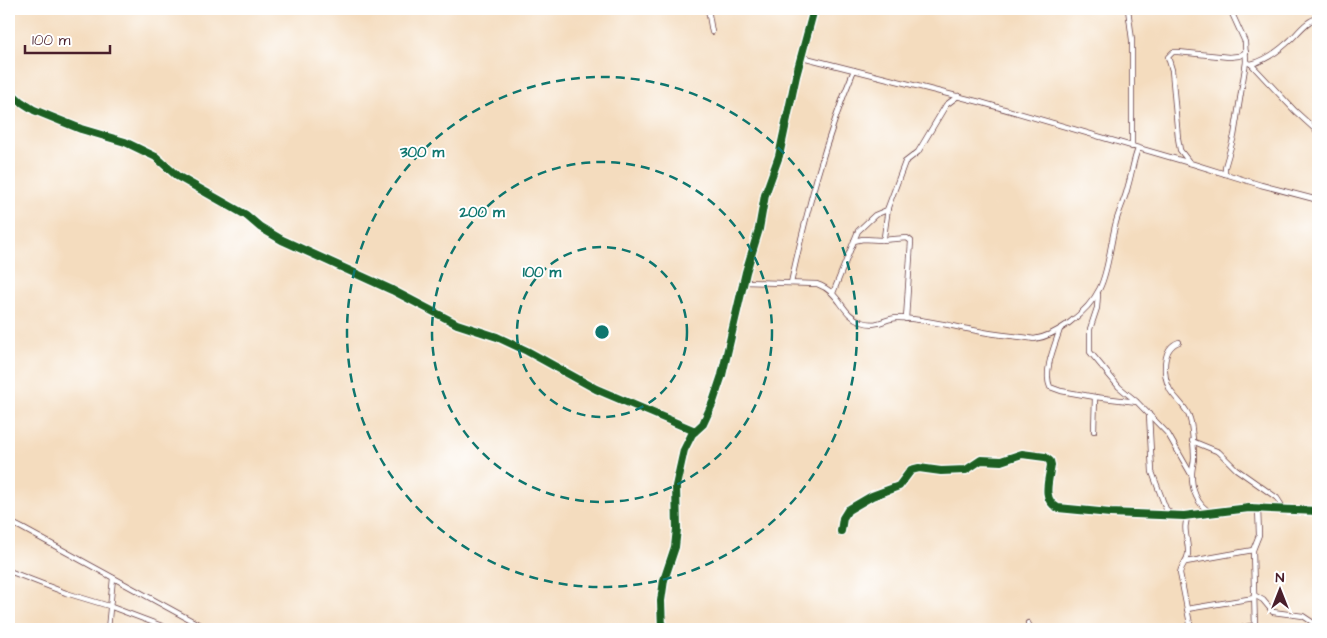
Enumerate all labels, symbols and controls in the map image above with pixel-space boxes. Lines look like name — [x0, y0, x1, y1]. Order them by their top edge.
scale bar — [25, 22, 110, 54]
text: 100 m — [32, 30, 71, 51]
text: 300 m — [399, 142, 444, 163]
text: 200 m — [458, 202, 505, 223]
text: 100 m — [523, 262, 562, 283]
centre of rings — [593, 323, 611, 341]
north arrow — [1254, 566, 1304, 616]
text: N — [1276, 568, 1285, 588]

